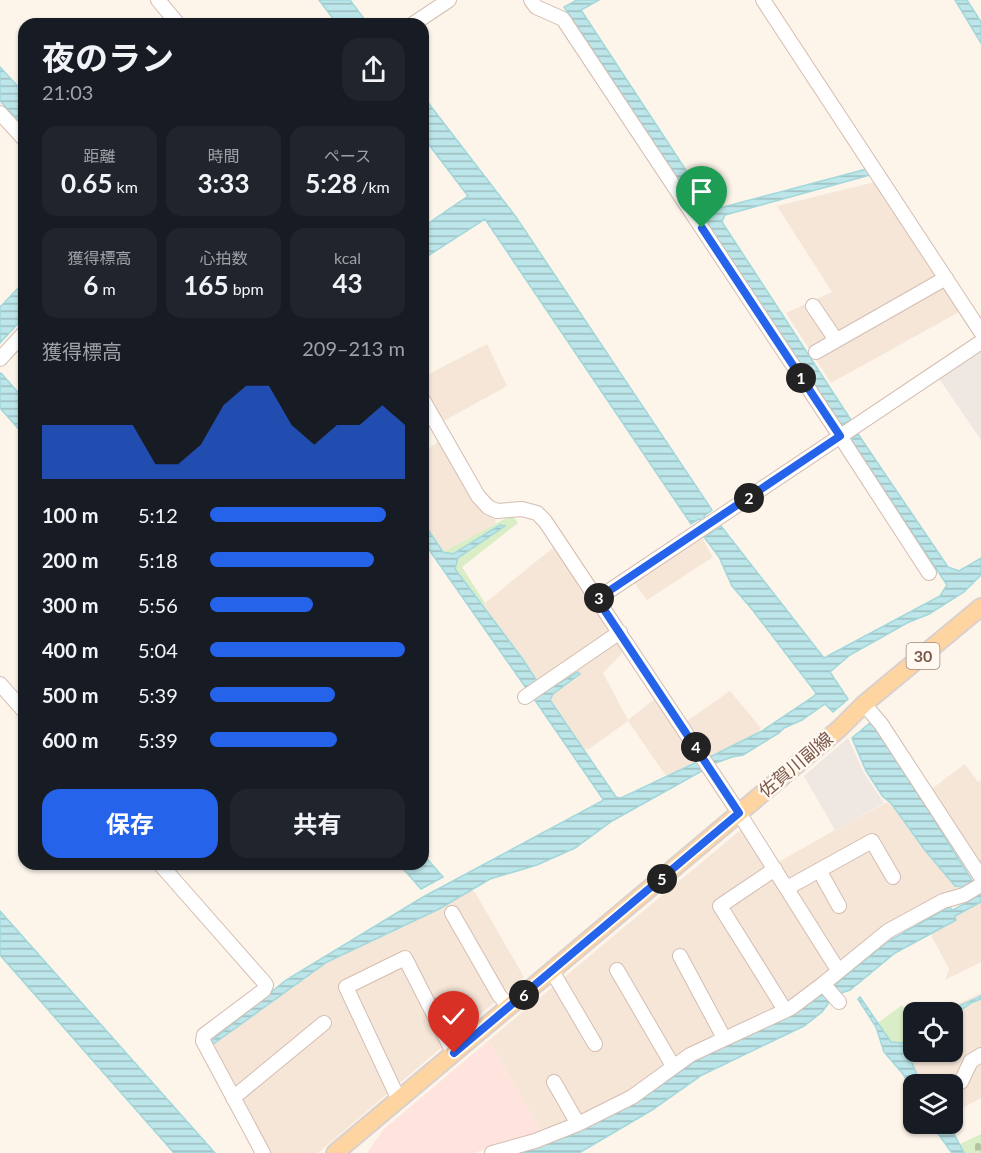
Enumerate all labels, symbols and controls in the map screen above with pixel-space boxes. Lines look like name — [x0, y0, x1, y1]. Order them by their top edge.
text: 夜のラン — [42, 37, 174, 77]
button: share — [342, 38, 405, 101]
text: 21:03 — [42, 80, 93, 104]
text: 距離 — [83, 146, 116, 165]
text: 時間 — [207, 146, 240, 165]
text: ペース — [324, 146, 371, 165]
pin — [676, 166, 727, 228]
text: 0.65 — [61, 167, 113, 199]
text: 3:33 — [198, 167, 249, 199]
text: 5:28 — [305, 167, 357, 199]
icon: arrive — [685, 175, 718, 208]
text: km — [113, 177, 138, 196]
text: /km — [357, 177, 390, 196]
text: 獲得標高 — [67, 248, 132, 267]
text: 心拍数 — [199, 248, 248, 267]
text: kcal — [334, 248, 361, 267]
text: 43 — [332, 267, 363, 299]
text: 6 — [83, 269, 98, 301]
text: 165 — [183, 269, 229, 301]
text: m — [98, 279, 116, 298]
text: bpm — [229, 279, 264, 298]
text: 209–213 m — [302, 336, 405, 360]
text: 獲得標高 — [42, 339, 122, 363]
pin: 1 — [786, 363, 816, 393]
text: 1 — [796, 368, 806, 387]
pin: 2 — [734, 483, 764, 513]
text: 2 — [744, 488, 754, 507]
text: 100 m — [42, 503, 98, 527]
text: 5:12 — [138, 503, 178, 527]
text: 200 m — [42, 548, 98, 572]
text: 5:18 — [138, 548, 178, 572]
pin: 3 — [584, 583, 614, 613]
text: 3 — [594, 588, 604, 607]
text: 300 m — [42, 593, 98, 617]
text: 5:56 — [138, 593, 178, 617]
text: 400 m — [42, 638, 98, 662]
text: 5:04 — [138, 638, 178, 662]
road number: 30 — [906, 643, 940, 669]
text: 500 m — [42, 683, 98, 707]
text: 5:39 — [138, 683, 178, 707]
street label: 佐賀川副線 — [754, 727, 837, 802]
text: 600 m — [42, 728, 98, 752]
text: 5:39 — [138, 728, 178, 752]
pin: 4 — [681, 732, 711, 762]
text: 4 — [691, 737, 701, 756]
button: 保存 — [42, 789, 218, 858]
button: 共有 — [230, 789, 405, 858]
pin: 5 — [647, 864, 677, 894]
text: 5 — [657, 869, 667, 888]
pin: 6 — [509, 980, 539, 1010]
text: 6 — [519, 985, 529, 1004]
pin — [428, 991, 479, 1053]
icon: check — [437, 1000, 470, 1033]
map controls — [903, 1002, 963, 1134]
button: locate — [903, 1002, 963, 1062]
button: layers — [903, 1074, 963, 1134]

